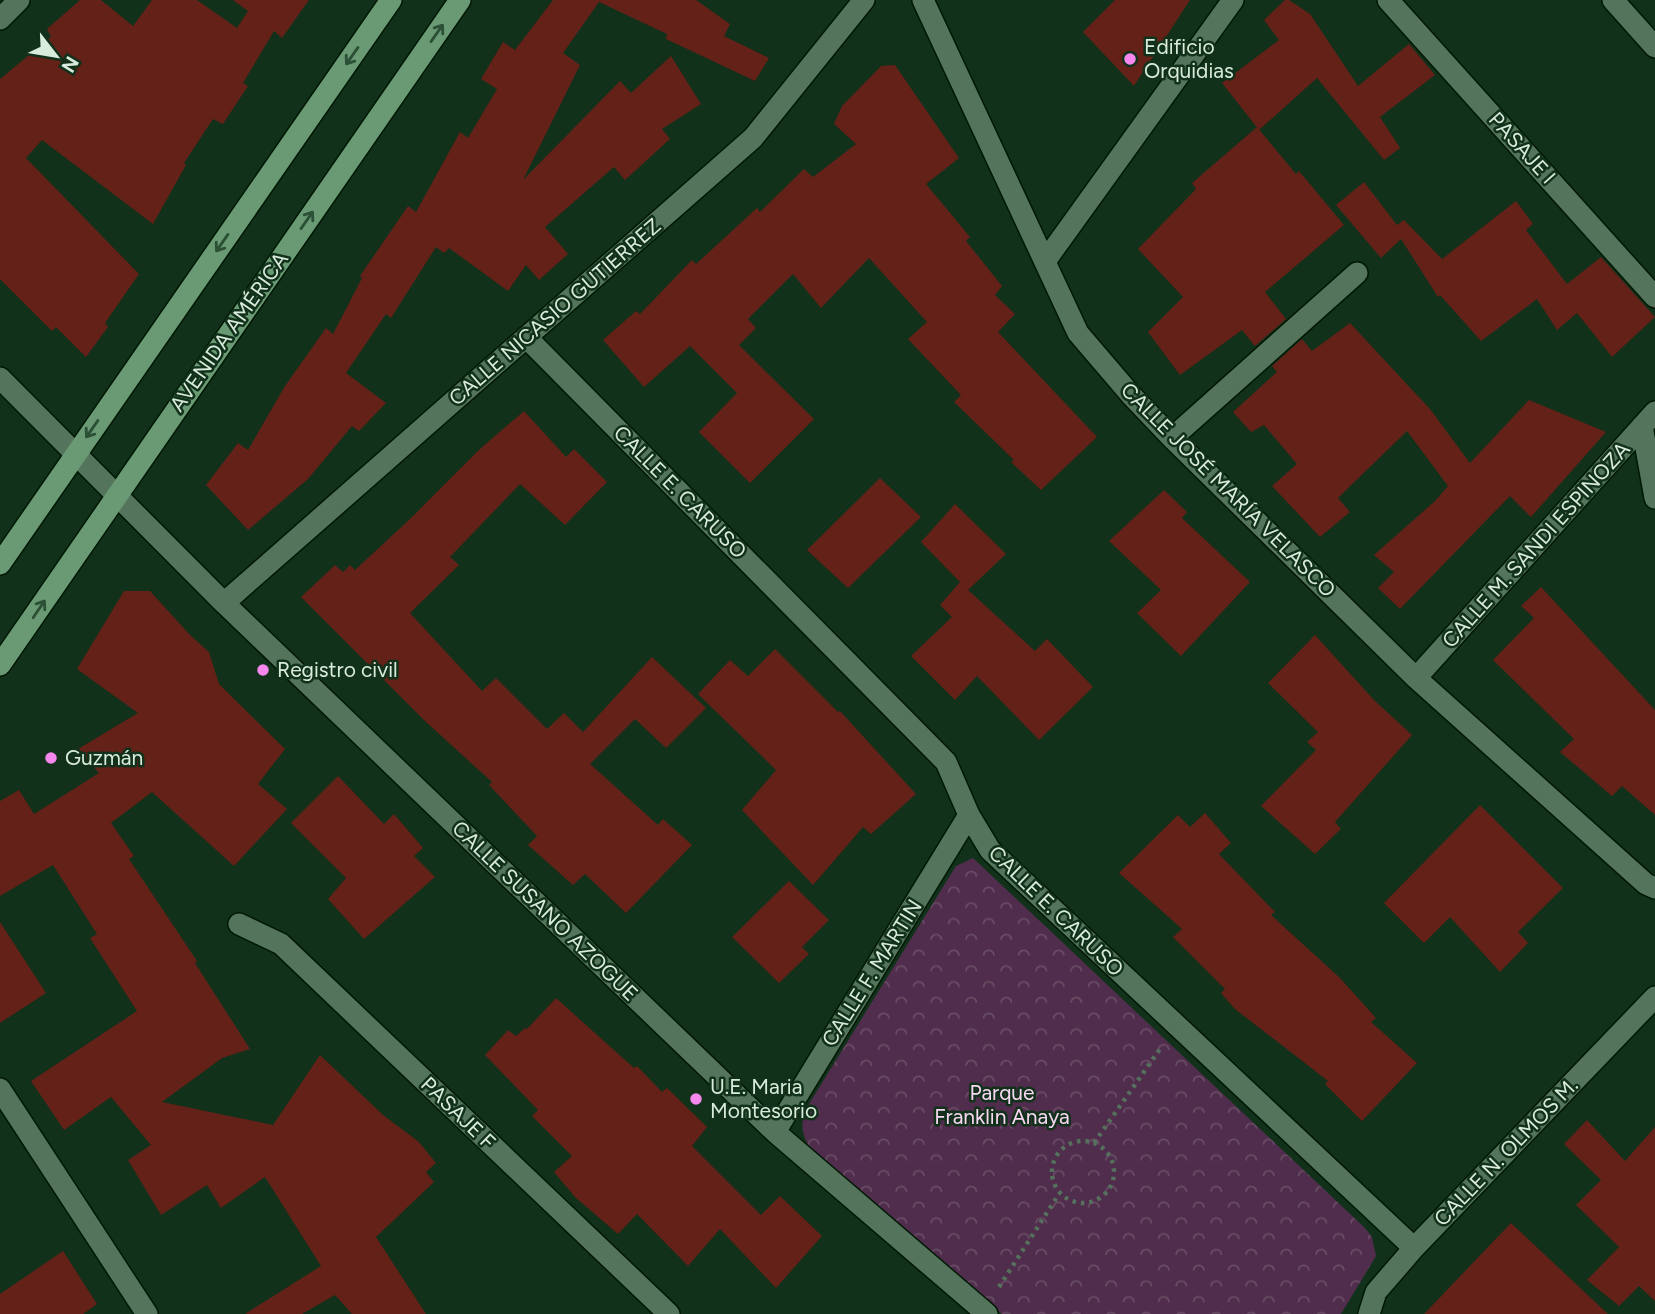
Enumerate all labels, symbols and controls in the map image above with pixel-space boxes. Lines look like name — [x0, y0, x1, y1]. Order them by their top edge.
north arrow — [21, 21, 91, 91]
one-way arrow — [430, 24, 444, 43]
place label: Edificio Orquidias — [1144, 34, 1234, 83]
one-way arrow — [345, 46, 359, 65]
marker: Edificio Orquidias — [1122, 51, 1138, 67]
text: N — [57, 52, 84, 77]
street label: PASAJE I — [1484, 107, 1561, 189]
one-way arrow — [300, 211, 314, 230]
street label: CALLE NICASIO GUTIERREZ — [444, 213, 666, 411]
one-way arrow — [215, 233, 229, 252]
street label: AVENIDA AMÉRICA — [164, 247, 293, 416]
street label: CALLE JOSÉ MARÍA VELASCO — [1116, 377, 1341, 602]
one-way arrow — [85, 419, 99, 439]
street label: CALLE E. CARUSO — [609, 420, 752, 563]
street label: CALLE M. SANDI ESPINOZA — [1437, 437, 1635, 653]
one-way arrow — [32, 599, 46, 619]
place label: Registro civil — [277, 657, 398, 682]
marker: Registro civil — [255, 662, 271, 678]
place label: Guzmán — [65, 745, 143, 770]
marker: Guzmán — [43, 750, 59, 766]
street label: CALLE SUSANO AZOGUE — [447, 815, 643, 1006]
street label: CALLE E. CARUSO — [984, 840, 1129, 981]
street label: CALLE F. MARTIN — [816, 895, 927, 1051]
street label: PASAJE F — [416, 1071, 501, 1154]
street label: CALLE N. OLMOS M. — [1429, 1072, 1583, 1231]
place label: U.E. Maria Montesorio — [710, 1074, 817, 1123]
park label: Parque Franklin Anaya — [934, 1080, 1070, 1129]
marker: U.E. Maria Montesorio — [688, 1091, 704, 1107]

